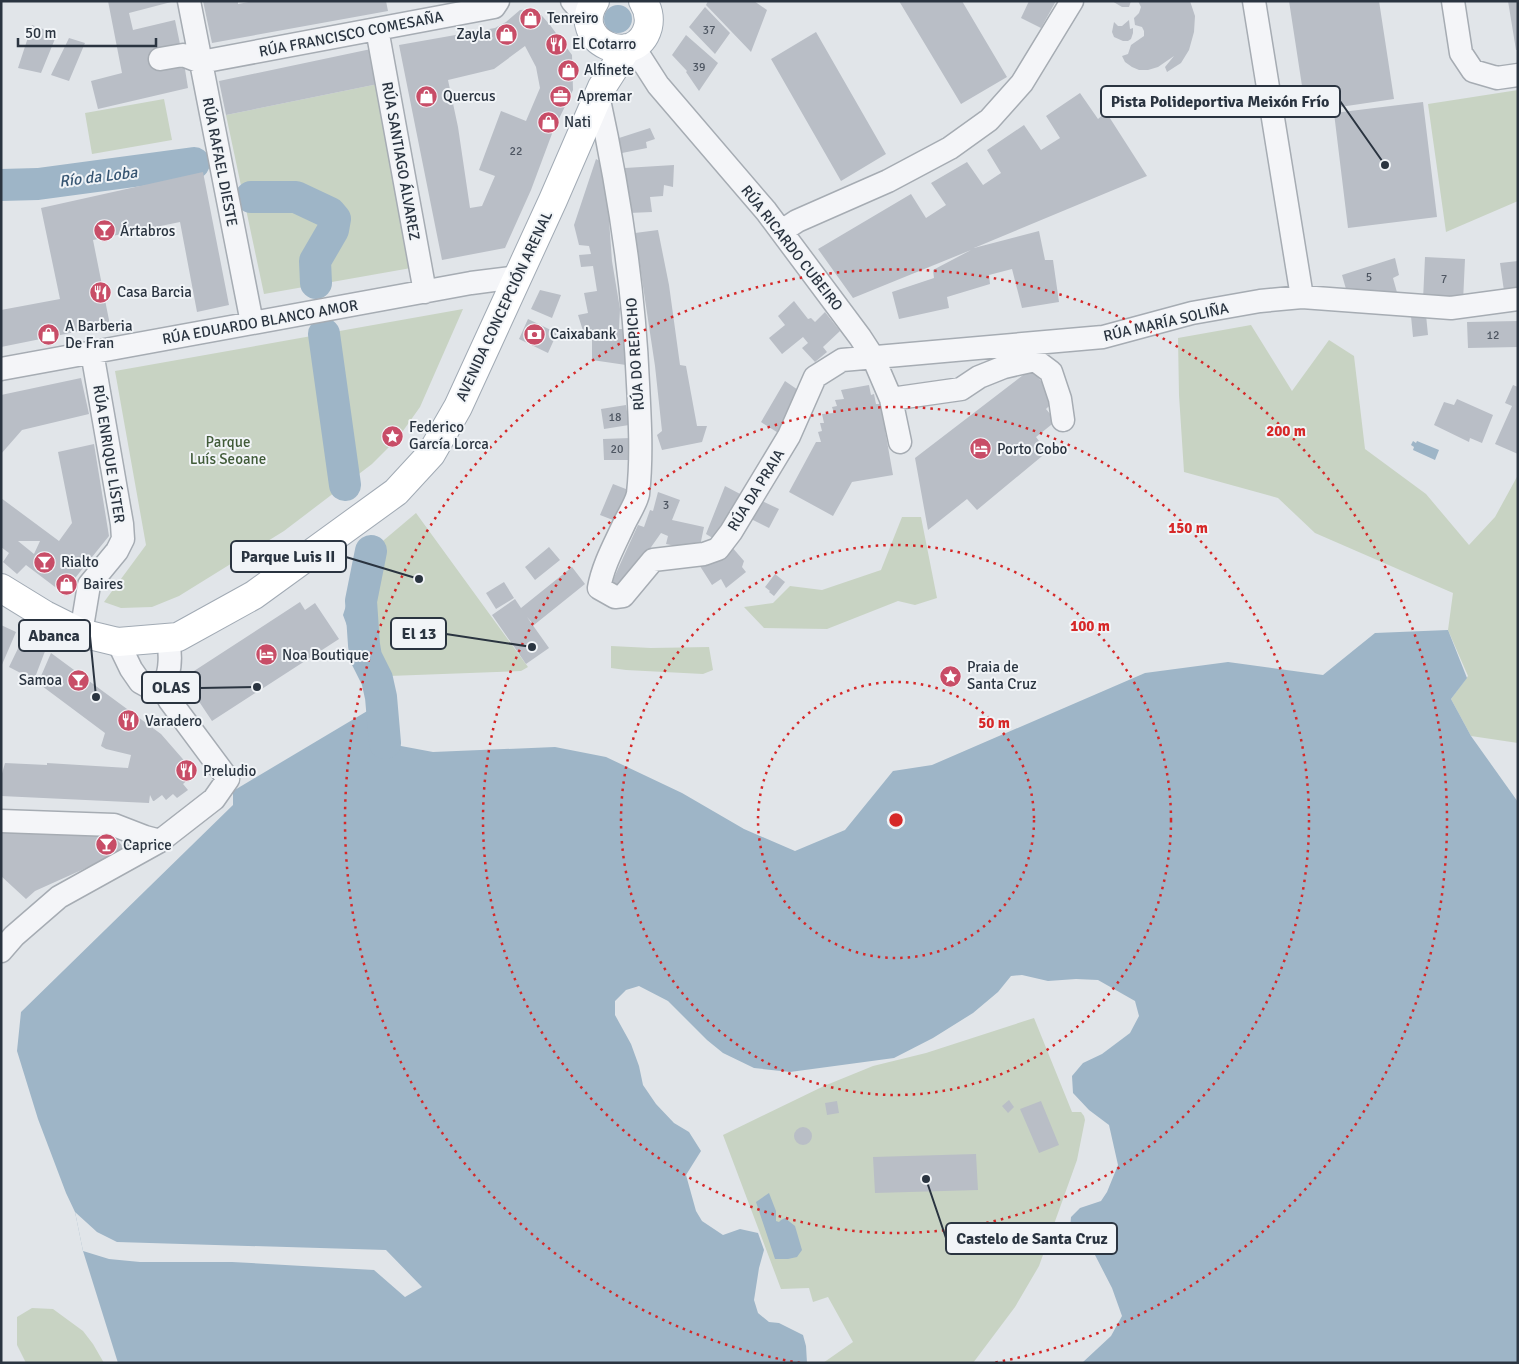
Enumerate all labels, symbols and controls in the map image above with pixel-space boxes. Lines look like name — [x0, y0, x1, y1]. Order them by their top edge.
street label: RÚA FRANCISCO COMESAÑA — [257, 6, 445, 61]
shop icon: Tenreiro — [519, 6, 543, 30]
place label: Tenreiro — [547, 9, 599, 27]
scale bar — [18, 15, 155, 47]
shop icon: Zayla — [495, 22, 519, 46]
house number: 37 — [703, 23, 715, 38]
text: 50 m — [25, 24, 56, 42]
place label: Zayla — [456, 25, 491, 43]
restaurant icon: El Cotarro — [544, 32, 568, 56]
place label: El Cotarro — [572, 35, 636, 53]
shop icon: Alfinete — [556, 58, 580, 82]
house number: 39 — [693, 60, 705, 75]
place label: Alfinete — [584, 61, 634, 79]
street label: RÚA SANTIAGO ÁLVAREZ — [378, 80, 425, 242]
shop icon: Quercus — [415, 84, 439, 108]
office icon: Apremar — [549, 84, 573, 108]
callout: Pista Polideportiva Meixón Frío — [1101, 86, 1340, 117]
place label: Quercus — [443, 87, 496, 105]
place label: Apremar — [577, 87, 632, 105]
text: Pista Polideportiva Meixón Frío — [1111, 92, 1329, 112]
street label: RÚA RAFAEL DIESTE — [199, 96, 242, 228]
shop icon: Nati — [536, 110, 560, 134]
place label: Nati — [564, 113, 591, 131]
house number: 22 — [510, 144, 522, 159]
water label: Río da Loba — [58, 162, 139, 192]
street label: RÚA RICARDO CUBEIRO — [737, 181, 847, 314]
street label: AVENIDA CONCEPCIÓN ARENAL — [451, 207, 556, 404]
bar icon: Ártabros — [92, 219, 116, 243]
place label: Ártabros — [120, 221, 176, 240]
house number: 5 — [1366, 270, 1372, 285]
house number: 7 — [1441, 272, 1447, 287]
restaurant icon: Casa Barcia — [89, 280, 113, 304]
place label: Casa Barcia — [117, 283, 192, 301]
street label: RÚA EDUARDO BLANCO AMOR — [161, 295, 359, 348]
street label: RÚA DO REPICHO — [621, 297, 648, 411]
street label: RÚA MARÍA SOLIÑA — [1101, 298, 1230, 345]
place label: A Barberia De Fran — [65, 317, 133, 352]
bank icon: Caixabank — [522, 322, 546, 346]
shop icon: A Barberia De Fran — [37, 323, 61, 347]
place label: Caixabank — [550, 325, 617, 343]
house number: 12 — [1487, 328, 1499, 343]
street label: RÚA ENRIQUE LÍSTER — [89, 383, 130, 524]
house number: 18 — [609, 410, 621, 425]
place label: Federico García Lorca — [409, 418, 489, 453]
text: 200 m — [1266, 422, 1306, 440]
place icon: Federico García Lorca — [381, 424, 405, 448]
park label: Parque Luís Seoane — [190, 433, 266, 468]
hotel icon: Porto Cobo — [969, 437, 993, 461]
place label: Porto Cobo — [997, 440, 1068, 458]
house number: 20 — [611, 442, 623, 457]
street label: RÚA DA PRAIA — [723, 445, 788, 534]
house number: 3 — [663, 498, 669, 513]
text: 150 m — [1168, 519, 1208, 537]
callout: Parque Luis II — [231, 541, 346, 572]
text: Parque Luis II — [241, 547, 335, 567]
bar icon: Rialto — [33, 550, 57, 574]
place label: Rialto — [61, 553, 99, 571]
shop icon: Baires — [55, 572, 79, 596]
place label: Baires — [83, 575, 124, 593]
text: 100 m — [1070, 617, 1110, 635]
callout: El 13 — [391, 618, 446, 649]
callout: Abanca — [19, 620, 90, 651]
text: El 13 — [402, 624, 436, 644]
text: Abanca — [28, 626, 80, 646]
hotel icon: Noa Boutique — [254, 643, 278, 667]
place label: Noa Boutique — [282, 646, 369, 664]
place label: Praia de Santa Cruz — [967, 658, 1037, 693]
place icon: Praia de Santa Cruz — [939, 664, 963, 688]
bar icon: Samoa — [66, 668, 90, 692]
place label: Samoa — [19, 671, 62, 689]
callout: OLAS — [142, 672, 200, 703]
text: OLAS — [152, 678, 190, 698]
restaurant icon: Varadero — [117, 709, 141, 733]
place label: Varadero — [145, 712, 202, 730]
text: 50 m — [978, 714, 1010, 732]
restaurant icon: Preludio — [175, 759, 199, 783]
place label: Preludio — [203, 762, 256, 780]
centre of rings — [887, 811, 905, 829]
bar icon: Caprice — [95, 833, 119, 857]
place label: Caprice — [123, 836, 172, 854]
callout: Castelo de Santa Cruz — [946, 1223, 1117, 1254]
text: Castelo de Santa Cruz — [956, 1229, 1108, 1249]

